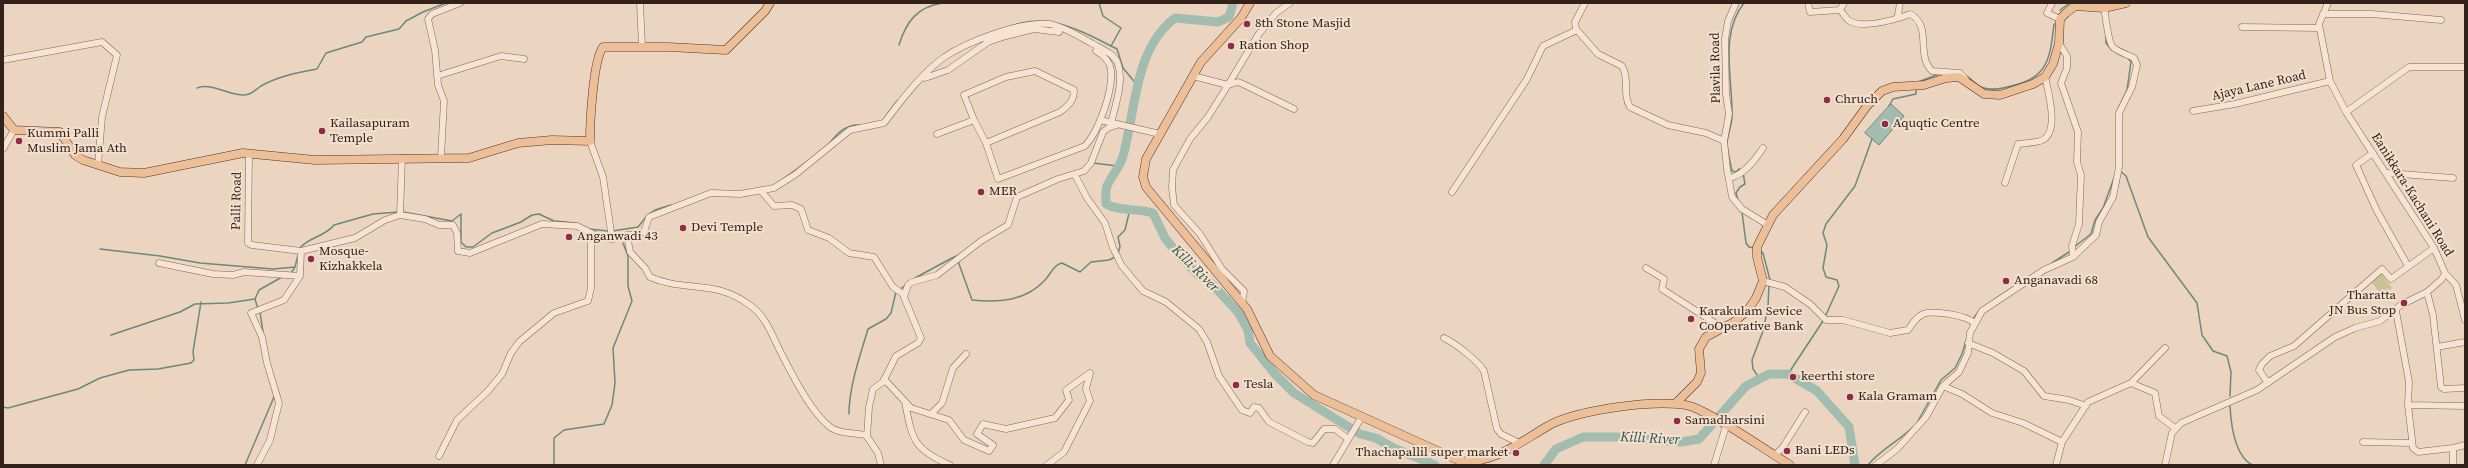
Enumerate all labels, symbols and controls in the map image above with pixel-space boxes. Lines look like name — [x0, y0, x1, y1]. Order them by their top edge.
place label: 8th Stone Masjid — [1255, 16, 1351, 32]
marker: 8th Stone Masjid — [1242, 19, 1252, 29]
street label: Plavila Road — [1708, 32, 1724, 104]
place label: Ration Shop — [1239, 38, 1309, 54]
marker: Ration Shop — [1226, 41, 1236, 51]
street label: Ajaya Lane Road — [2210, 68, 2308, 104]
place label: Chruch — [1835, 92, 1878, 108]
marker: Chruch — [1822, 95, 1832, 105]
place label: Kailasapuram Temple — [330, 116, 410, 147]
place label: Aquqtic Centre — [1893, 116, 1980, 132]
marker: Aquqtic Centre — [1880, 119, 1890, 129]
place label: Kummi Palli Muslim Jama Ath — [27, 126, 127, 157]
marker: Kailasapuram Temple — [317, 126, 327, 136]
street label: Eanikkara-Kachani Road — [2368, 130, 2456, 260]
marker: Kummi Palli Muslim Jama Ath — [14, 136, 24, 146]
street label: Palli Road — [229, 172, 245, 230]
place label: MER — [989, 184, 1017, 200]
marker: MER — [976, 187, 986, 197]
place label: Devi Temple — [691, 220, 763, 236]
marker: Devi Temple — [678, 223, 688, 233]
place label: Anganwadi 43 — [577, 229, 658, 245]
marker: Anganwadi 43 — [564, 232, 574, 242]
water label: Killi River — [1168, 242, 1222, 296]
place label: Mosque- Kizhakkela — [319, 244, 383, 275]
marker: Mosque- Kizhakkela — [306, 254, 316, 264]
place label: Anganavadi 68 — [2014, 273, 2098, 289]
marker: Anganavadi 68 — [2001, 276, 2011, 286]
place label: Tharatta JN Bus Stop — [2329, 288, 2396, 319]
marker: Tharatta JN Bus Stop — [2399, 298, 2409, 308]
place label: Karakulam Sevice CoOperative Bank — [1699, 304, 1803, 335]
marker: Karakulam Sevice CoOperative Bank — [1686, 314, 1696, 324]
place label: keerthi store — [1801, 369, 1875, 385]
marker: keerthi store — [1788, 372, 1798, 382]
place label: Tesla — [1244, 377, 1273, 393]
marker: Tesla — [1231, 380, 1241, 390]
place label: Kala Gramam — [1858, 389, 1937, 405]
marker: Kala Gramam — [1845, 392, 1855, 402]
place label: Samadharsini — [1685, 413, 1765, 429]
marker: Samadharsini — [1672, 416, 1682, 426]
water label: Killi River — [1620, 429, 1680, 449]
place label: Bani LEDs — [1795, 443, 1855, 459]
place label: Thachapallil super market — [1355, 445, 1508, 461]
marker: Bani LEDs — [1782, 446, 1792, 456]
marker: Thachapallil super market — [1511, 448, 1521, 458]

